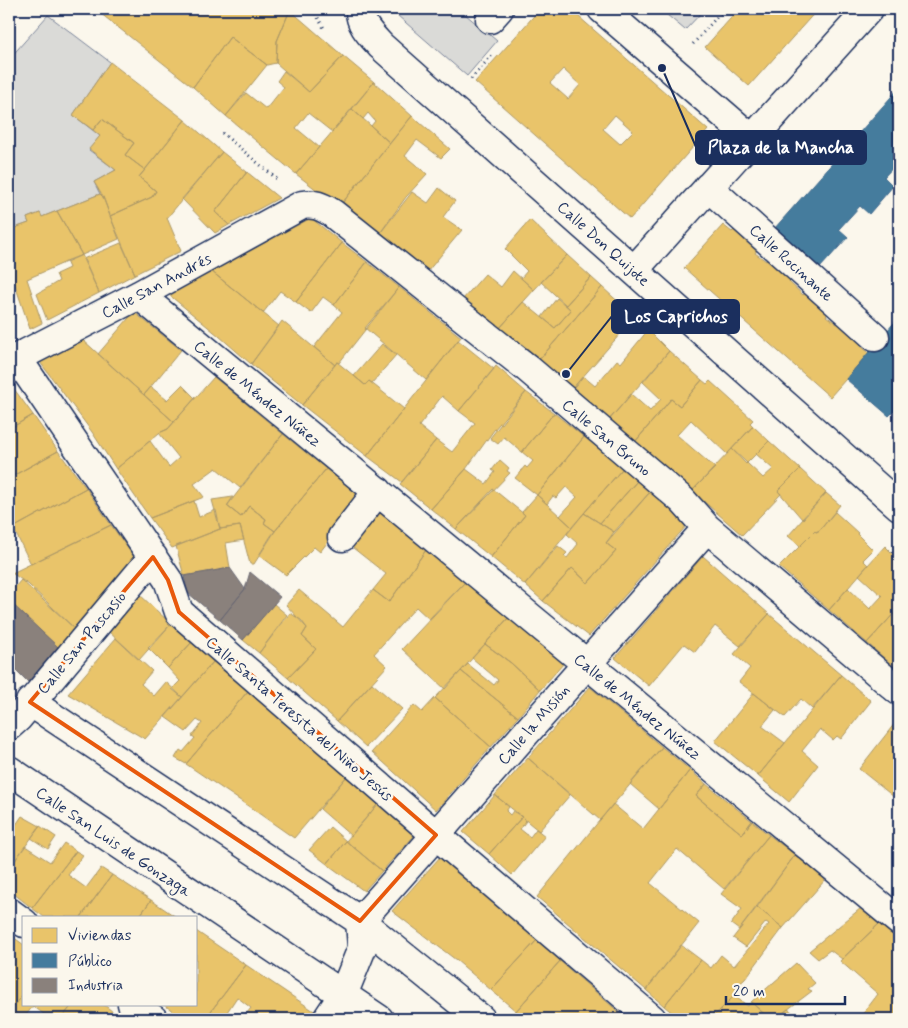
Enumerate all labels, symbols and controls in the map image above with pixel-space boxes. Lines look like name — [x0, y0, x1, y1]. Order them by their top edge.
callout: Plaza de la Mancha — [696, 131, 866, 164]
text: Plaza de la Mancha — [708, 136, 854, 160]
street label: Calle Don Quijote — [552, 197, 654, 291]
street label: Calle Rocinante — [744, 220, 838, 307]
street label: Calle San Andrés — [98, 249, 215, 324]
callout: Los Caprichos — [612, 300, 739, 333]
text: Los Caprichos — [624, 305, 728, 329]
street label: Calle de Méndez Núñez — [189, 336, 325, 452]
street label: Calle San Bruno — [557, 395, 655, 482]
street label: Calle San Pascasio — [33, 587, 132, 699]
street label: Calle Santa Teresita del Niño Jesús — [201, 632, 397, 806]
street label: Calle de Méndez Núñez — [569, 649, 705, 765]
street label: Calle la Misión — [493, 680, 575, 770]
street label: Calle San Luis de Gonzaga — [31, 782, 195, 903]
legend — [22, 916, 198, 1006]
text: Viviendas — [68, 926, 132, 946]
text: Público — [68, 952, 112, 972]
scale bar — [726, 973, 844, 1005]
text: Industria — [68, 976, 123, 996]
text: 20 m — [733, 982, 765, 1002]

